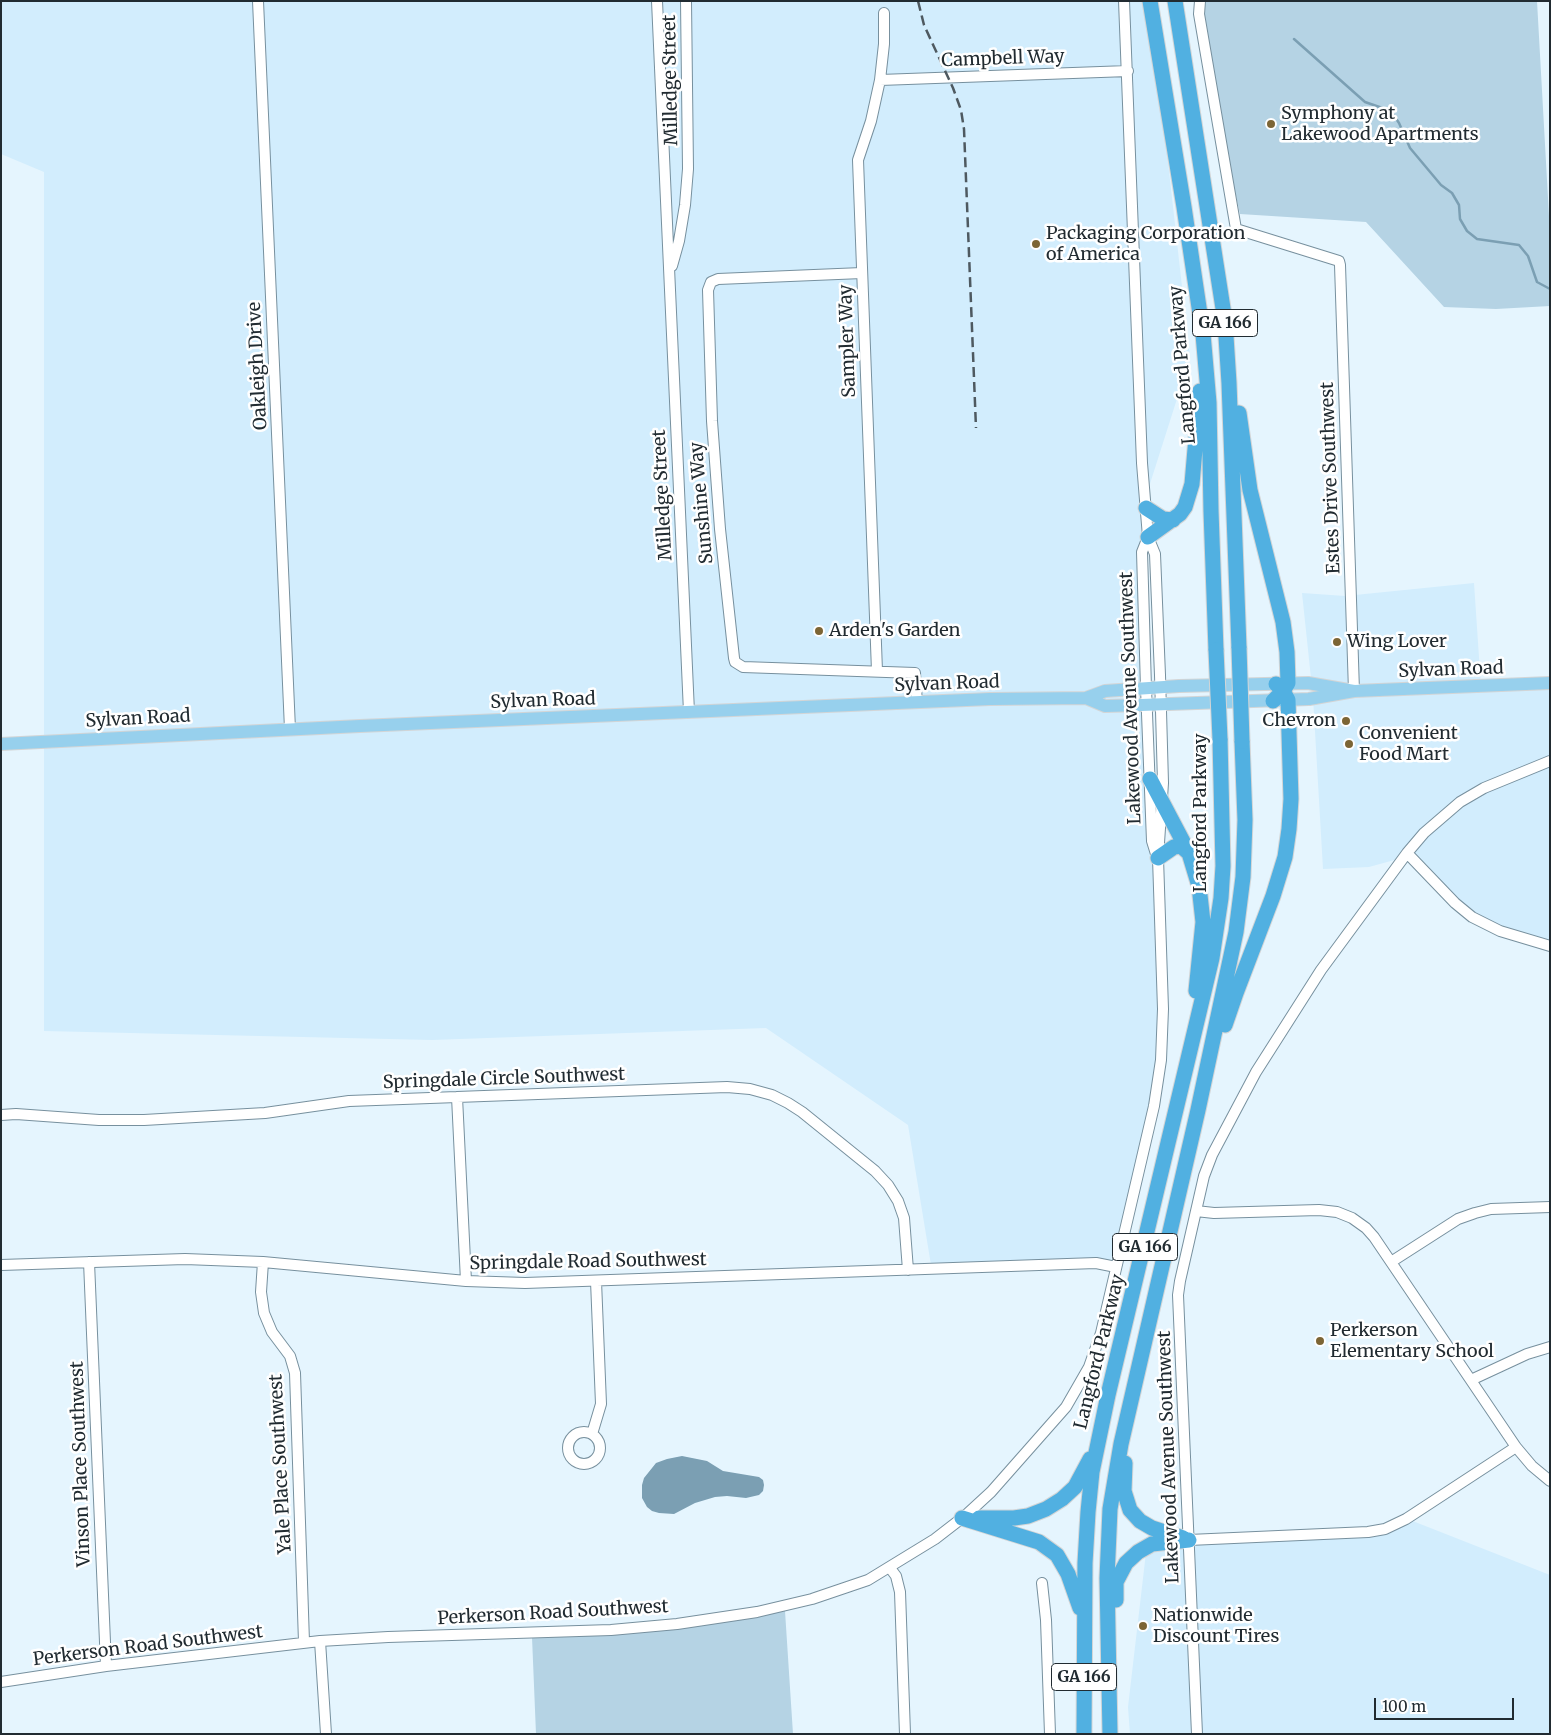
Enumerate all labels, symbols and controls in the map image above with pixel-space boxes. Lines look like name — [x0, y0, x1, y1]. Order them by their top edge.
street label: Milledge Street — [659, 14, 683, 146]
street label: Campbell Way — [941, 46, 1065, 72]
place label: Symphony at Lakewood Apartments — [1281, 103, 1479, 146]
marker: Symphony at Lakewood Apartments — [1265, 118, 1277, 130]
place label: Packaging Corporation of America — [1046, 223, 1245, 266]
marker: Packaging Corporation of America — [1030, 238, 1042, 250]
street label: Sampler Way — [835, 284, 861, 398]
street label: Langford Parkway — [1165, 285, 1201, 445]
street label: Oakleigh Drive — [244, 301, 272, 431]
road number: GA 166 — [1192, 309, 1258, 336]
street label: Estes Drive Southwest — [1317, 382, 1345, 574]
street label: Milledge Street — [649, 429, 677, 561]
street label: Sunshine Way — [686, 441, 718, 565]
street label: Lakewood Avenue Southwest — [1116, 571, 1146, 825]
place label: Arden's Garden — [829, 620, 961, 642]
marker: Arden's Garden — [813, 625, 825, 637]
place label: Wing Lover — [1347, 631, 1447, 653]
marker: Wing Lover — [1331, 636, 1343, 648]
street label: Sylvan Road — [1398, 657, 1504, 683]
street label: Sylvan Road — [894, 671, 1000, 697]
street label: Sylvan Road — [490, 688, 596, 714]
street label: Sylvan Road — [85, 705, 191, 733]
place label: Chevron — [1263, 710, 1336, 732]
marker: Chevron — [1340, 715, 1352, 727]
place label: Convenient Food Mart — [1359, 723, 1458, 766]
street label: Langford Parkway — [1190, 734, 1212, 892]
marker: Convenient Food Mart — [1343, 738, 1355, 750]
street label: Springdale Circle Southwest — [382, 1064, 626, 1094]
road number: GA 166 — [1112, 1234, 1178, 1260]
street label: Springdale Road Southwest — [469, 1249, 707, 1275]
street label: Langford Parkway — [1070, 1272, 1130, 1432]
place label: Perkerson Elementary School — [1330, 1320, 1494, 1362]
street label: Lakewood Avenue Southwest — [1154, 1330, 1184, 1584]
marker: Perkerson Elementary School — [1314, 1335, 1326, 1347]
street label: Vinson Place Southwest — [67, 1361, 95, 1567]
street label: Yale Place Southwest — [266, 1373, 296, 1555]
street label: Perkerson Road Southwest — [437, 1596, 669, 1630]
place label: Nationwide Discount Tires — [1153, 1605, 1279, 1648]
marker: Nationwide Discount Tires — [1137, 1620, 1149, 1632]
street label: Perkerson Road Southwest — [32, 1621, 264, 1671]
road number: GA 166 — [1052, 1664, 1116, 1690]
scale bar — [1376, 1688, 1516, 1720]
text: 100 m — [1382, 1697, 1426, 1716]

